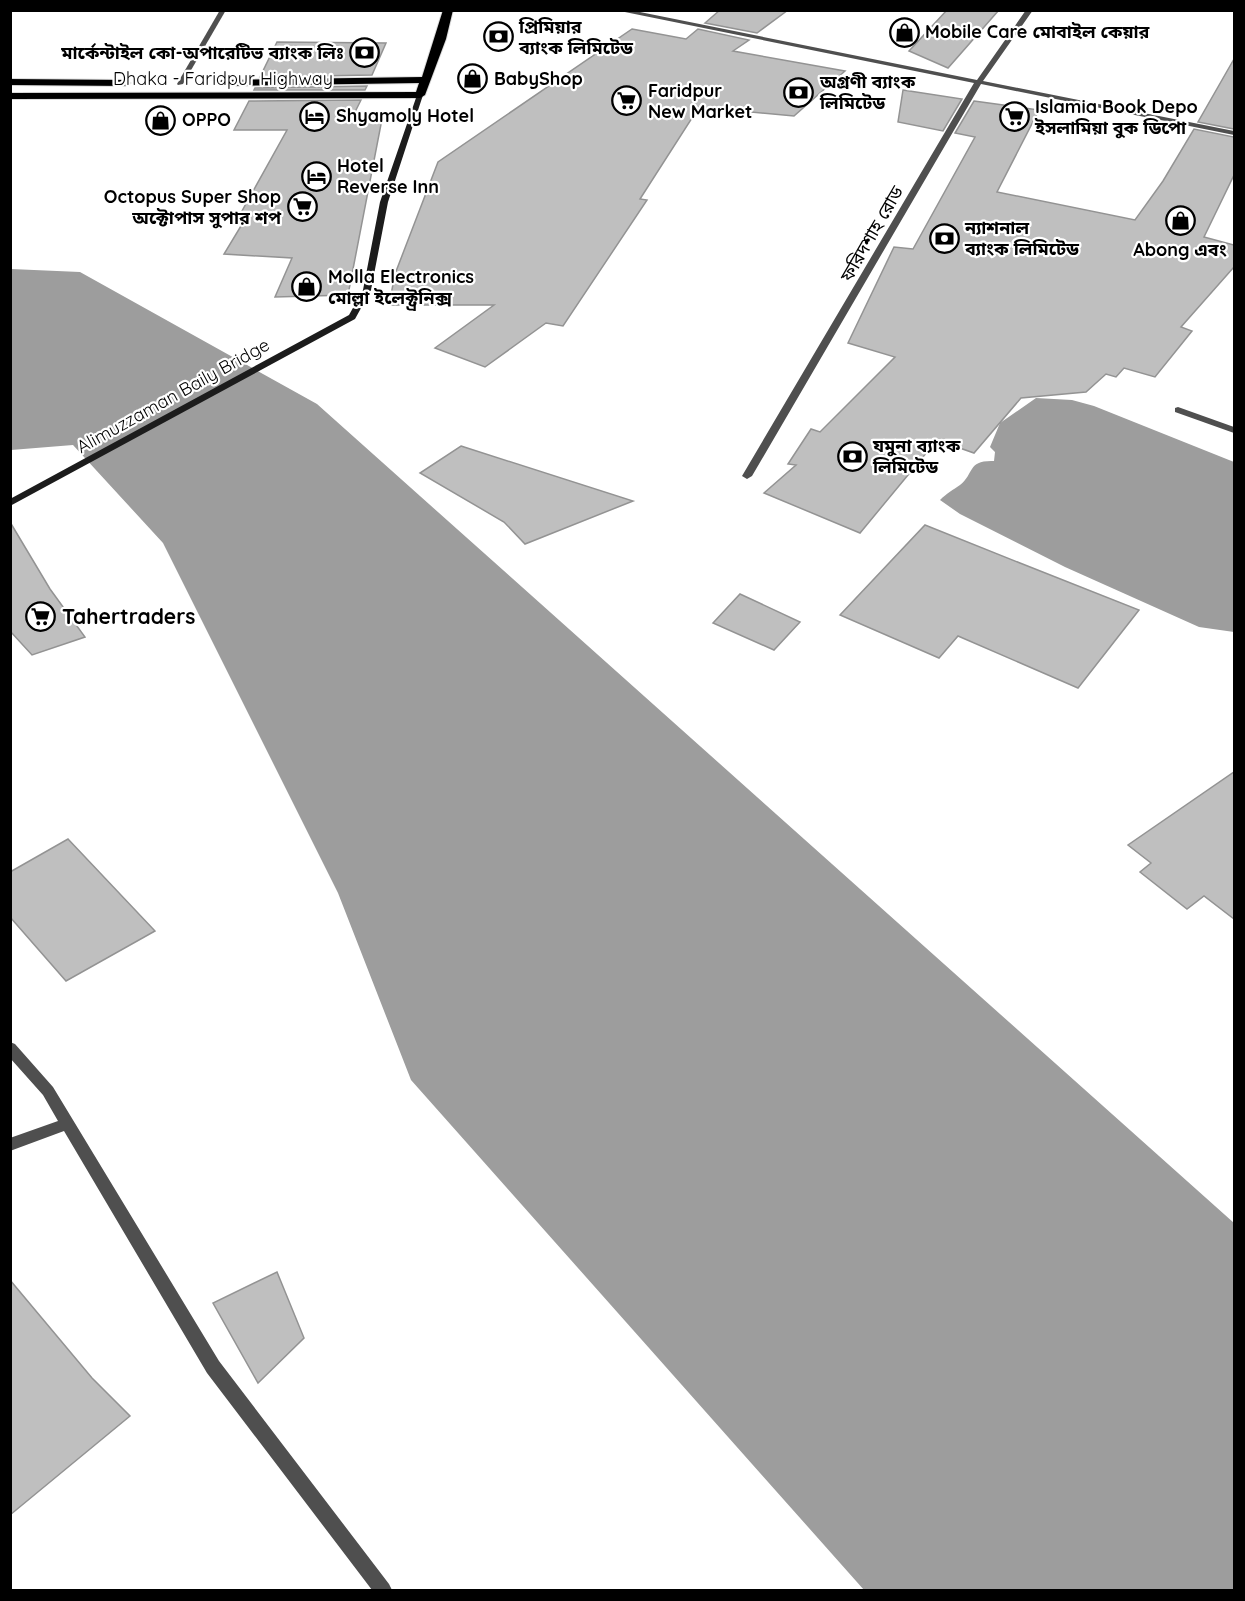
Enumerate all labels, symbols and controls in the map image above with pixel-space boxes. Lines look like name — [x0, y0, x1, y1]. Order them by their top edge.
place label: প্রিমিয়ার ব্যাংক লিমিটেড — [518, 15, 634, 59]
shop icon: Mobile Care মোবাইল কেয়ার — [888, 16, 920, 48]
place label: Mobile Care মোবাইল কেয়ার — [925, 20, 1151, 43]
bank icon: প্রিমিয়ার ব্যাংক লিমিটেড — [482, 21, 514, 53]
bank icon: মার্কেন্টাইল কো-অপারেটিভ ব্যাংক লিঃ — [349, 37, 381, 69]
place label: মার্কেন্টাইল কো-অপারেটিভ ব্যাংক লিঃ — [60, 41, 344, 64]
shop icon: BabyShop — [457, 63, 489, 95]
street label: Dhaka - Faridpur Highway — [113, 67, 333, 90]
place label: BabyShop — [494, 67, 583, 90]
place label: অগ্রণী ব্যাংক লিমিটেড — [819, 70, 916, 114]
bank icon: অগ্রণী ব্যাংক লিমিটেড — [783, 76, 815, 108]
place label: Faridpur New Market — [648, 79, 752, 123]
supermarket icon: Faridpur New Market — [611, 85, 643, 117]
place label: Islamia Book Depo ইসলামিয়া বুক ডিপো — [1034, 95, 1198, 139]
hotel icon: Shyamoly Hotel — [299, 100, 331, 132]
supermarket icon: Islamia Book Depo ইসলামিয়া বুক ডিপো — [998, 101, 1030, 133]
shop icon: OPPO — [145, 104, 177, 136]
place label: Shyamoly Hotel — [336, 104, 474, 127]
place label: OPPO — [182, 108, 231, 131]
place label: Hotel Reverse Inn — [337, 154, 439, 198]
hotel icon: Hotel Reverse Inn — [300, 160, 332, 192]
street label: ফরিদশাহ রোড — [834, 182, 908, 287]
place label: Octopus Super Shop অক্টোপাস সুপার শপ — [104, 185, 282, 229]
supermarket icon: Octopus Super Shop অক্টোপাস সুপার শপ — [286, 191, 318, 223]
shop icon: Abong এবং — [1164, 205, 1196, 237]
place label: ন্যাশনাল ব্যাংক লিমিটেড — [964, 216, 1080, 260]
bank icon: ন্যাশনাল ব্যাংক লিমিটেড — [928, 222, 960, 254]
place label: Abong এবং — [1133, 238, 1227, 261]
place label: Molla Electronics মোল্লা ইলেক্ট্রনিক্স — [328, 265, 474, 311]
shop icon: Molla Electronics মোল্লা ইলেক্ট্রনিক্স — [291, 271, 323, 303]
street label: Alimuzzaman Baily Bridge — [72, 333, 273, 458]
place label: যমুনা ব্যাংক লিমিটেড — [872, 434, 961, 478]
bank icon: যমুনা ব্যাংক লিমিটেড — [836, 440, 868, 472]
supermarket icon: Tahertraders — [25, 601, 57, 633]
place label: Tahertraders — [62, 603, 196, 629]

